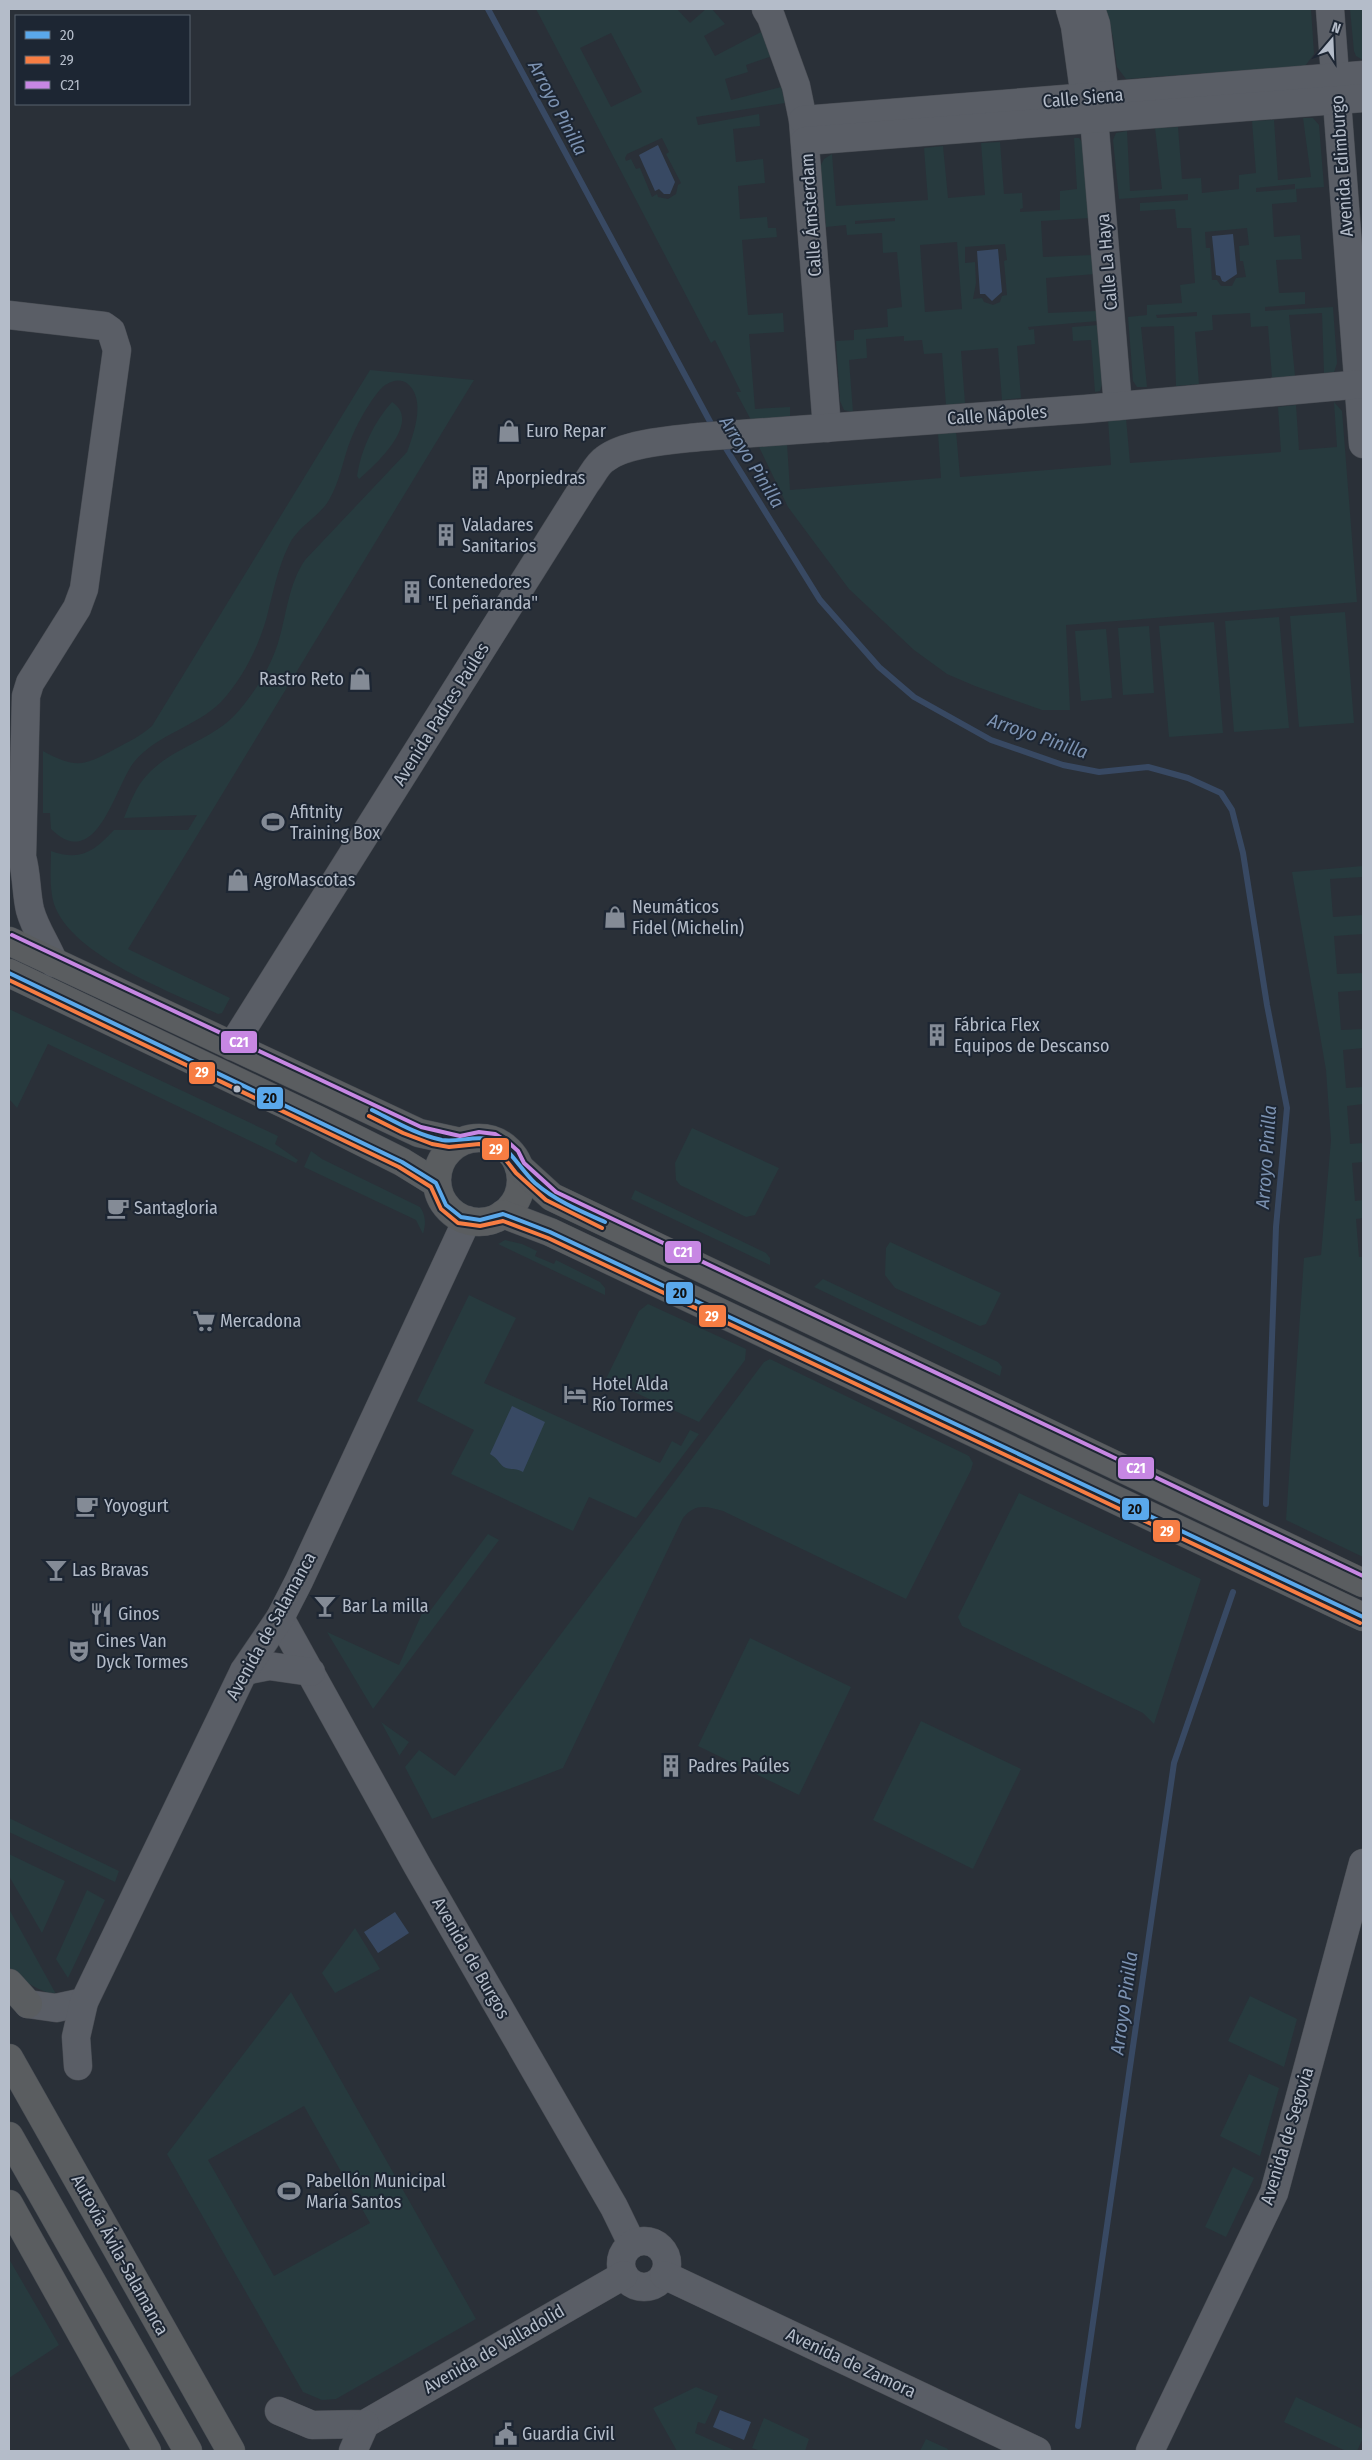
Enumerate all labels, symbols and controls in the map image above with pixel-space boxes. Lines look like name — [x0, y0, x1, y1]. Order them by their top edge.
legend — [15, 15, 190, 105]
north arrow — [1307, 15, 1357, 65]
text: N — [1329, 19, 1343, 38]
text: 20 — [60, 26, 74, 44]
text: 29 — [60, 51, 74, 69]
water label: Arroyo Pinilla — [523, 56, 593, 159]
text: C21 — [60, 76, 80, 94]
street label: Calle Siena — [1042, 84, 1124, 112]
street label: Avenida Edimburgo — [1326, 95, 1358, 237]
street label: Calle Ámsterdam — [795, 153, 826, 278]
street label: Calle La Haya — [1092, 213, 1122, 311]
street label: Calle Nápoles — [946, 401, 1048, 429]
water label: Arroyo Pinilla — [714, 411, 789, 512]
shop icon: Euro Repar — [496, 418, 522, 444]
place label: Euro Repar — [526, 420, 607, 442]
building icon: Aporpiedras — [467, 465, 493, 491]
place label: Aporpiedras — [496, 467, 586, 489]
place label: Valadares Sanitarios — [462, 514, 537, 557]
building icon: Valadares Sanitarios — [433, 522, 459, 548]
place label: Contenedores "El peñaranda" — [428, 571, 538, 614]
building icon: Contenedores "El peñaranda" — [399, 579, 425, 605]
street label: Avenida Padres Paúles — [388, 638, 494, 790]
shop icon: Rastro Reto — [347, 666, 373, 692]
place label: Rastro Reto — [259, 668, 344, 690]
water label: Arroyo Pinilla — [984, 708, 1091, 764]
place label: Afitnity Training Box — [290, 801, 380, 844]
sports icon: Afitnity Training Box — [260, 809, 286, 835]
shop icon: AgroMascotas — [225, 867, 251, 893]
place label: AgroMascotas — [254, 869, 356, 891]
place label: Neumáticos Fidel (Michelin) — [632, 896, 744, 939]
shop icon: Neumáticos Fidel (Michelin) — [602, 904, 628, 930]
place label: Fábrica Flex Equipos de Descanso — [954, 1014, 1109, 1057]
building icon: Fábrica Flex Equipos de Descanso — [924, 1022, 950, 1048]
line badge: C21 — [220, 1030, 258, 1054]
text: C21 — [229, 1034, 249, 1051]
line badge: 29 — [188, 1061, 216, 1085]
text: 29 — [194, 1064, 209, 1081]
unlabelled marker — [232, 1084, 242, 1094]
line badge: 20 — [256, 1086, 284, 1110]
text: 20 — [262, 1090, 277, 1107]
water label: Arroyo Pinilla — [1251, 1104, 1281, 1211]
line badge: 29 — [481, 1137, 510, 1161]
text: 29 — [488, 1141, 503, 1158]
cafe icon: Santagloria — [105, 1195, 131, 1221]
place label: Santagloria — [134, 1197, 218, 1219]
line badge: C21 — [664, 1240, 702, 1264]
text: C21 — [673, 1244, 693, 1261]
line badge: 20 — [665, 1281, 694, 1305]
text: 20 — [672, 1285, 687, 1302]
line badge: 29 — [698, 1304, 727, 1328]
supermarket icon: Mercadona — [191, 1308, 217, 1334]
text: 29 — [704, 1308, 719, 1325]
place label: Mercadona — [220, 1310, 301, 1332]
place label: Hotel Alda Río Tormes — [592, 1373, 674, 1416]
hotel icon: Hotel Alda Río Tormes — [562, 1381, 588, 1407]
line badge: C21 — [1117, 1456, 1155, 1480]
text: C21 — [1126, 1460, 1146, 1477]
cafe icon: Yoyogurt — [74, 1493, 100, 1519]
place label: Yoyogurt — [104, 1495, 169, 1517]
line badge: 20 — [1121, 1497, 1150, 1521]
text: 20 — [1127, 1501, 1142, 1518]
line badge: 29 — [1152, 1519, 1181, 1543]
text: 29 — [1159, 1523, 1174, 1540]
street label: Avenida de Salamanca — [221, 1548, 321, 1704]
bar icon: Las Bravas — [43, 1557, 69, 1583]
place label: Las Bravas — [72, 1559, 149, 1581]
bar icon: Bar La milla — [312, 1593, 338, 1619]
place label: Bar La milla — [342, 1595, 429, 1617]
restaurant icon: Ginos — [88, 1601, 114, 1627]
place label: Ginos — [118, 1603, 160, 1625]
place label: Cines Van Dyck Tormes — [96, 1630, 189, 1673]
theatre icon: Cines Van Dyck Tormes — [66, 1638, 92, 1664]
building icon: Padres Paúles — [658, 1753, 684, 1779]
place label: Padres Paúles — [688, 1755, 790, 1777]
street label: Avenida de Burgos — [427, 1893, 515, 2023]
water label: Arroyo Pinilla — [1105, 1950, 1143, 2057]
street label: Avenida de Segovia — [1256, 2064, 1318, 2207]
street label: Autovía Ávila-Salamanca — [67, 2170, 174, 2339]
place label: Pabellón Municipal María Santos — [306, 2170, 446, 2213]
sports icon: Pabellón Municipal María Santos — [276, 2178, 302, 2204]
street label: Avenida de Valladolid — [420, 2300, 568, 2398]
street label: Avenida de Zamora — [783, 2323, 920, 2403]
public building icon: Guardia Civil — [493, 2421, 519, 2447]
place label: Guardia Civil — [522, 2423, 615, 2445]

